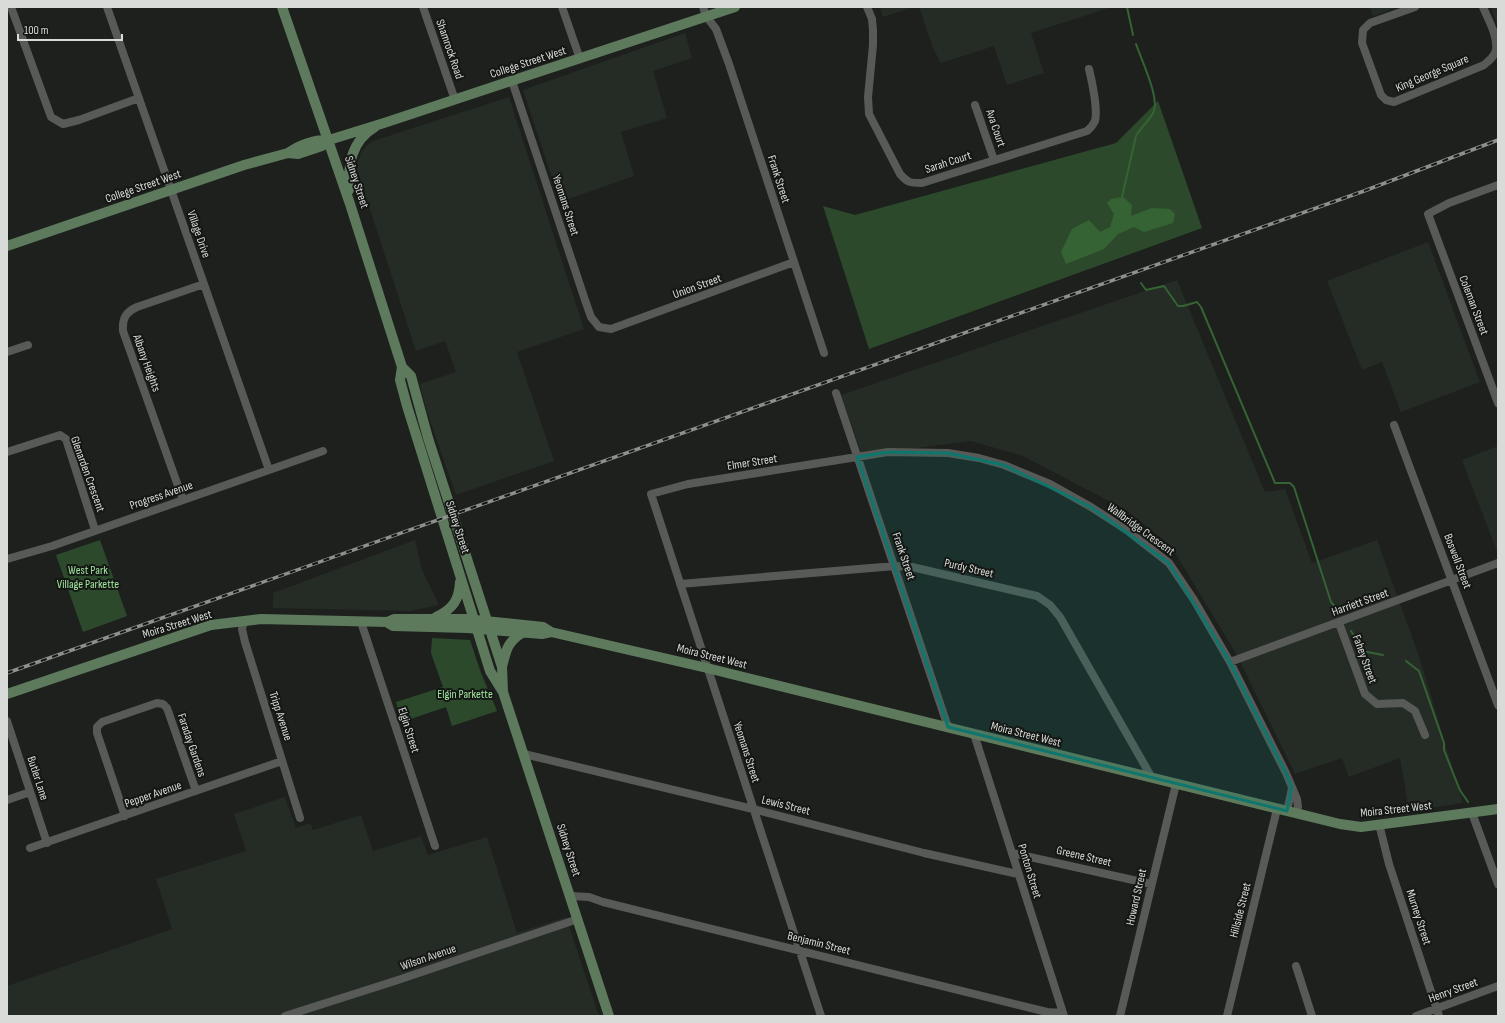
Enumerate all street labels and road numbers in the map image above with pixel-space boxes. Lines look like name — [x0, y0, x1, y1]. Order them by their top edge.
street label: Shamrock Road — [432, 17, 467, 81]
street label: College Street West — [488, 43, 568, 82]
street label: King George Square — [1393, 51, 1471, 96]
street label: Ava Court — [982, 106, 1009, 149]
street label: Sarah Court — [923, 148, 973, 177]
street label: Frank Street — [764, 153, 793, 205]
street label: Sidney Street — [341, 154, 372, 211]
street label: College Street West — [103, 166, 183, 206]
street label: Yeomans Street — [549, 173, 583, 238]
street label: Village Drive — [183, 208, 214, 260]
street label: Union Street — [671, 271, 724, 302]
street label: Coleman Street — [1455, 273, 1492, 337]
street label: Albany Heights — [129, 332, 164, 394]
street label: Glenarden Crescent — [67, 434, 108, 514]
street label: Elmer Street — [726, 451, 778, 474]
street label: Progress Avenue — [128, 478, 195, 513]
street label: Sidney Street — [442, 499, 473, 556]
street label: Wallbridge Crescent — [1104, 500, 1178, 559]
street label: Frank Street — [888, 530, 919, 582]
street label: Boswell Street — [1440, 531, 1475, 591]
street label: Purdy Street — [943, 556, 995, 582]
street label: Harriett Street — [1330, 585, 1391, 620]
street label: Moira Street West — [141, 607, 214, 642]
street label: Fahey Street — [1349, 633, 1380, 686]
street label: Moira Street West — [675, 641, 749, 673]
street label: Tripp Avenue — [266, 690, 296, 743]
street label: Elgin Street — [394, 706, 423, 755]
street label: Faraday Gardens — [174, 712, 209, 779]
street label: Moira Street West — [989, 719, 1063, 751]
street label: Yeomans Street — [730, 720, 764, 785]
street label: Butler Lane — [23, 754, 52, 802]
street label: Pepper Avenue — [123, 778, 184, 811]
street label: Lewis Street — [760, 792, 812, 819]
street label: Moira Street West — [1360, 798, 1433, 821]
street label: Sidney Street — [553, 822, 584, 879]
street label: Ponton Street — [1014, 842, 1045, 901]
street label: Greene Street — [1055, 843, 1113, 870]
street label: Howard Street — [1123, 867, 1150, 927]
street label: Hillside Street — [1226, 881, 1255, 939]
street label: Murney Street — [1403, 888, 1435, 947]
street label: Benjamin Street — [786, 928, 852, 959]
street label: Wilson Avenue — [398, 941, 458, 974]
street label: Henry Street — [1426, 975, 1480, 1006]

